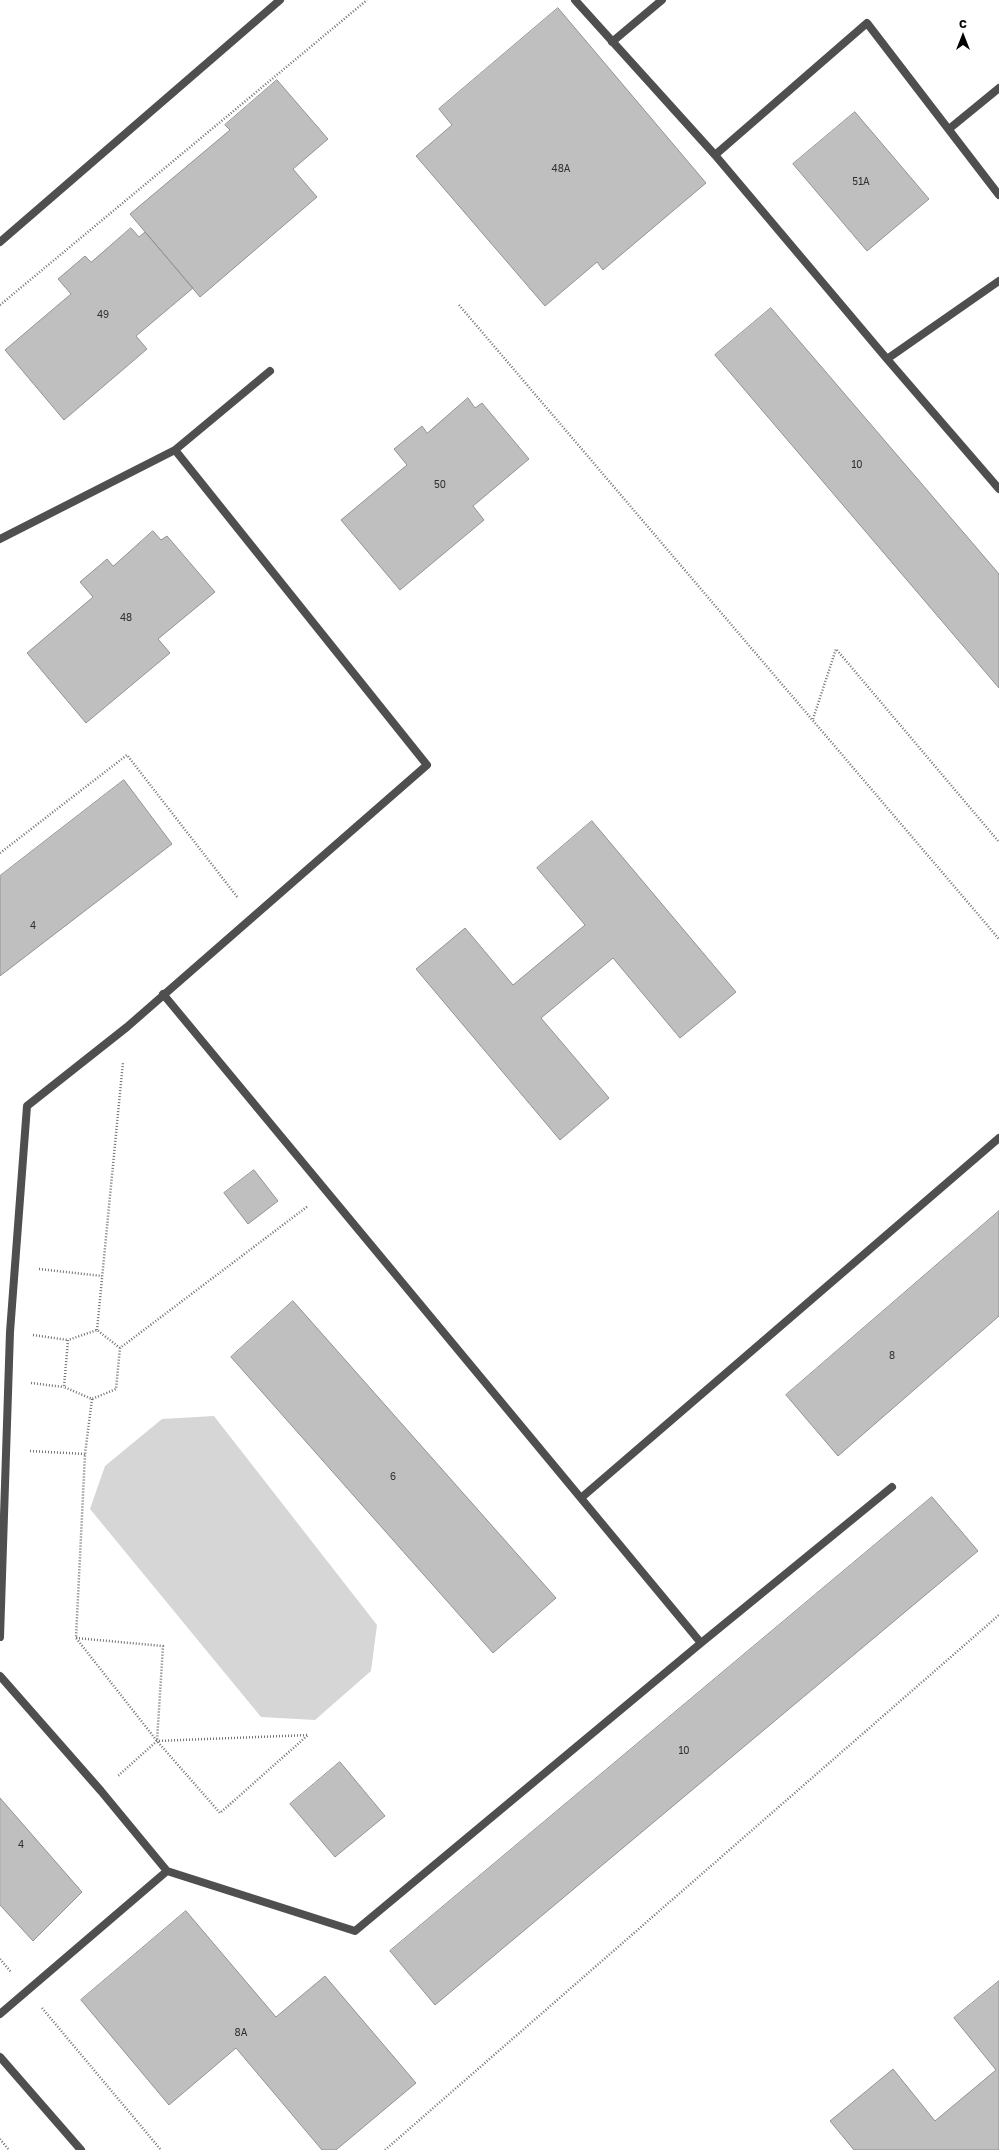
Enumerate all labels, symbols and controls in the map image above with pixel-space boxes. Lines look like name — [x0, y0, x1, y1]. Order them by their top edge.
north arrow — [943, 16, 983, 56]
text: С — [959, 17, 967, 30]
house number: 48А — [552, 163, 570, 175]
house number: 51А — [852, 176, 870, 188]
house number: 49 — [97, 309, 109, 321]
house number: 10 — [851, 459, 863, 471]
house number: 50 — [434, 479, 446, 491]
house number: 48 — [120, 612, 132, 624]
house number: 4 — [30, 920, 36, 932]
house number: 8 — [889, 1350, 895, 1362]
house number: 6 — [390, 1471, 396, 1483]
house number: 10 — [678, 1745, 690, 1757]
house number: 4 — [18, 1839, 24, 1851]
house number: 8А — [235, 2027, 247, 2039]

